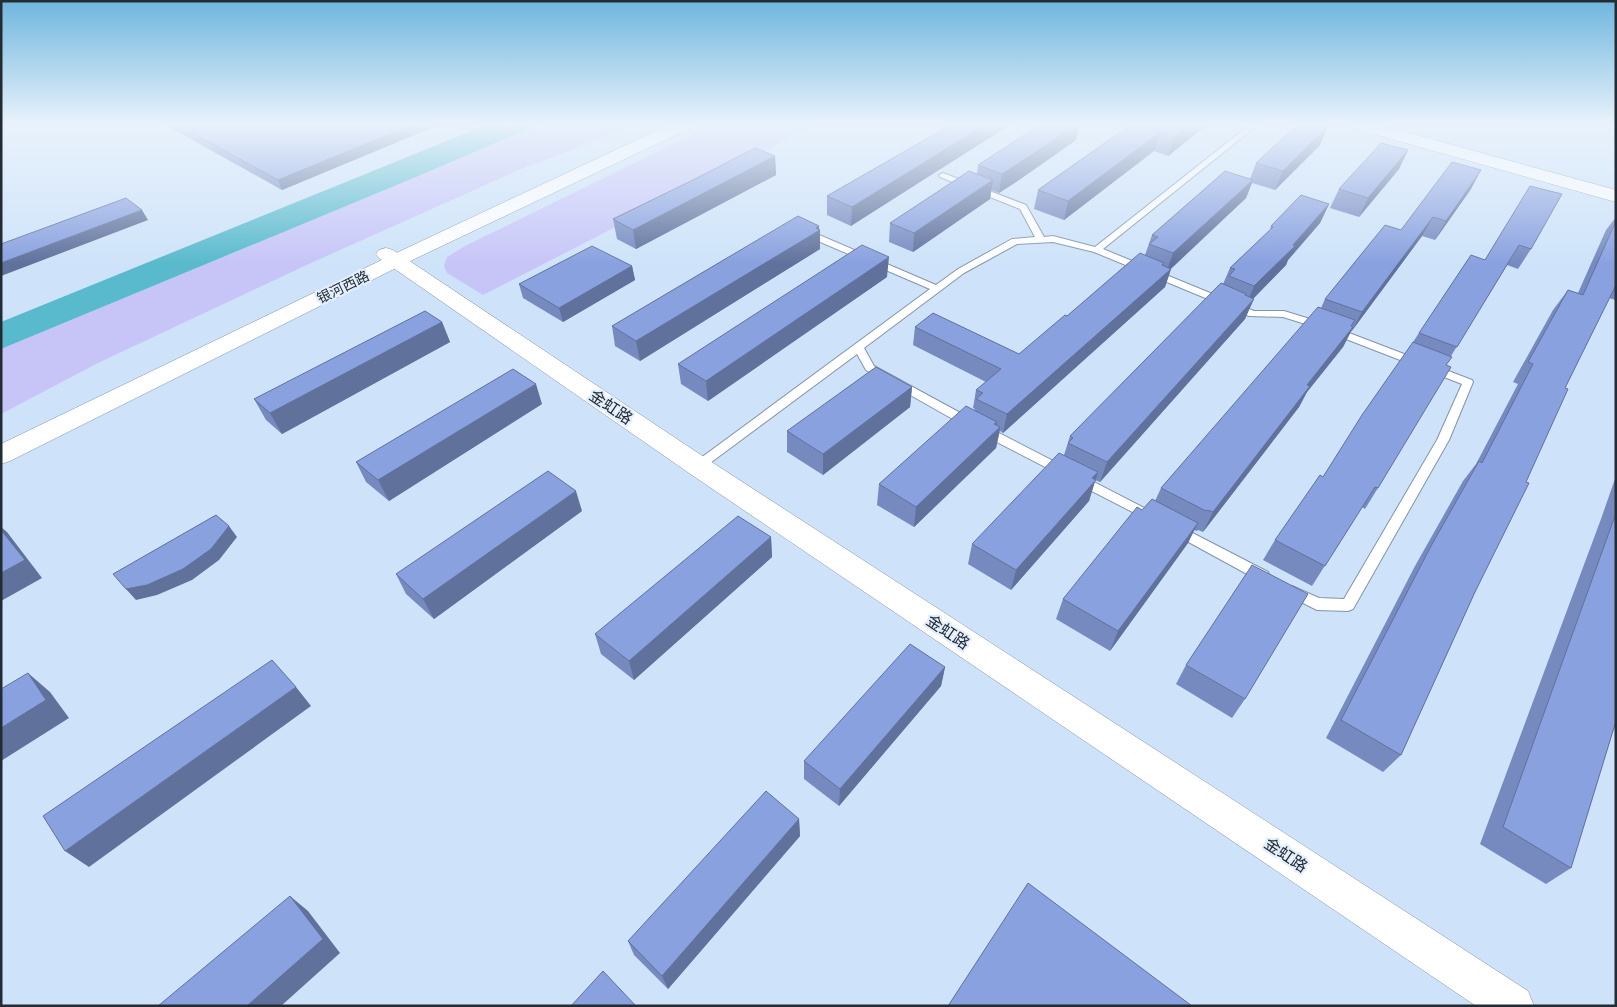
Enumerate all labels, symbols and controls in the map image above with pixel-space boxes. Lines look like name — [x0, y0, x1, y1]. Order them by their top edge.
street label: 银河西路 — [314, 268, 372, 306]
street label: 金虹路 — [586, 387, 636, 427]
street label: 金虹路 — [923, 612, 973, 652]
street label: 金虹路 — [1261, 835, 1311, 875]

